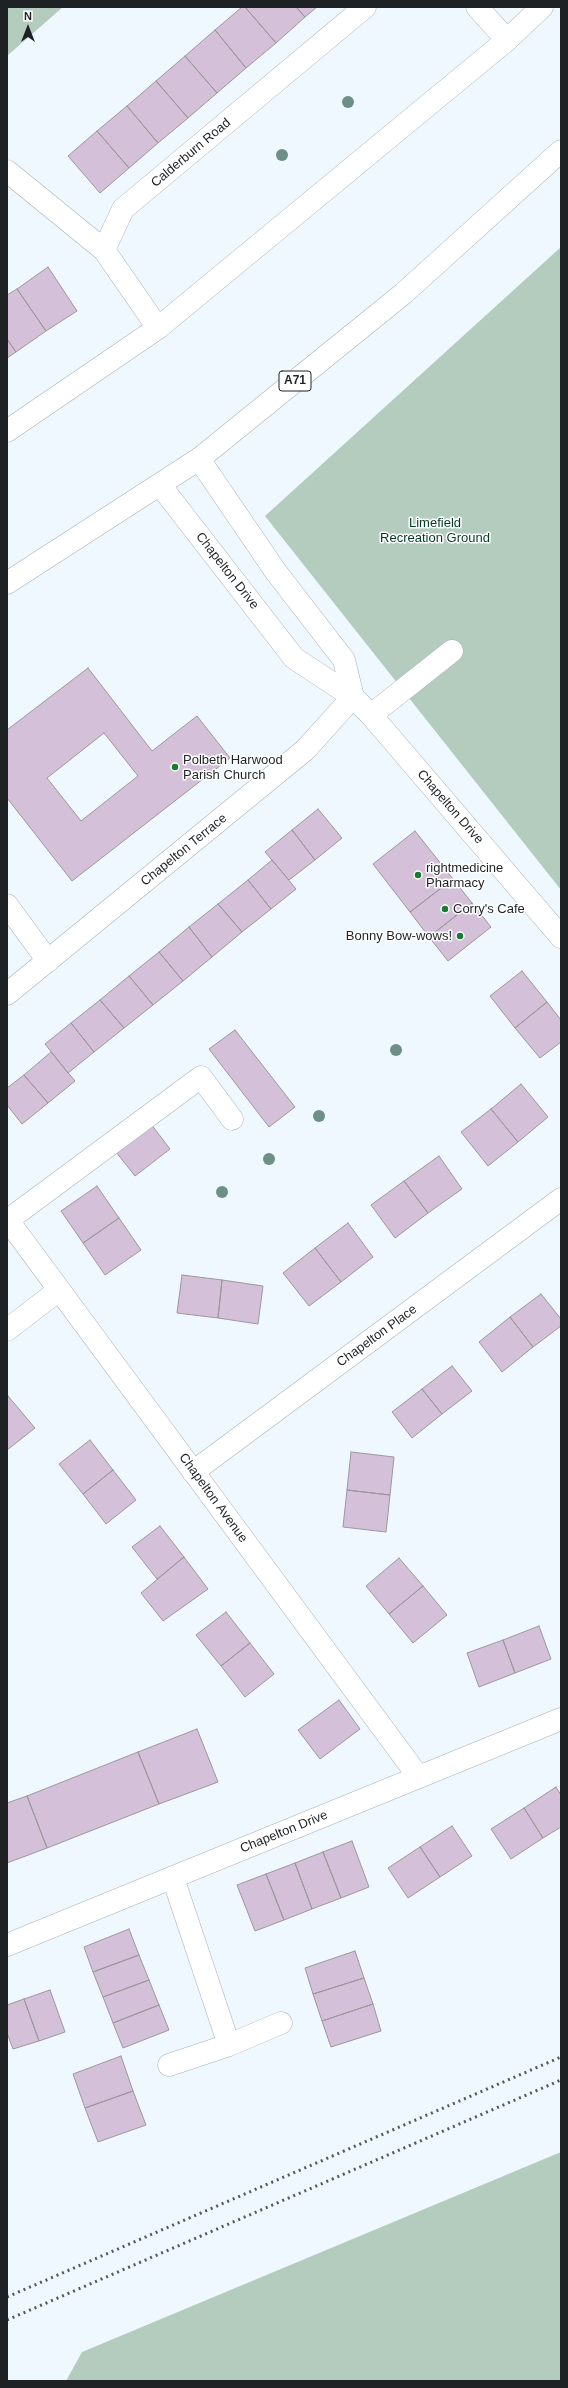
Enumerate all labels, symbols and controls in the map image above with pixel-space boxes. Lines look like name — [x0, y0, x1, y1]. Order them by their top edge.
north arrow — [8, 8, 48, 48]
text: N — [24, 10, 32, 22]
street label: Calderburn Road — [148, 115, 234, 191]
road number: A71 — [279, 371, 311, 391]
park label: Limefield Recreation Ground — [380, 515, 490, 546]
street label: Chapelton Drive — [192, 529, 262, 613]
place label: Polbeth Harwood Parish Church — [183, 752, 283, 783]
marker: Polbeth Harwood Parish Church — [170, 762, 180, 772]
street label: Chapelton Drive — [414, 767, 486, 847]
street label: Chapelton Terrace — [138, 811, 230, 889]
place label: rightmedicine Pharmacy — [426, 860, 503, 891]
marker: rightmedicine Pharmacy — [413, 870, 423, 880]
place label: Corry's Cafe — [453, 901, 525, 917]
marker: Corry's Cafe — [440, 904, 450, 914]
place label: Bonny Bow-wows! — [346, 928, 452, 944]
marker: Bonny Bow-wows! — [455, 931, 465, 941]
street label: Chapelton Place — [334, 1302, 420, 1370]
street label: Chapelton Avenue — [175, 1450, 251, 1546]
street label: Chapelton Drive — [238, 1807, 330, 1857]

